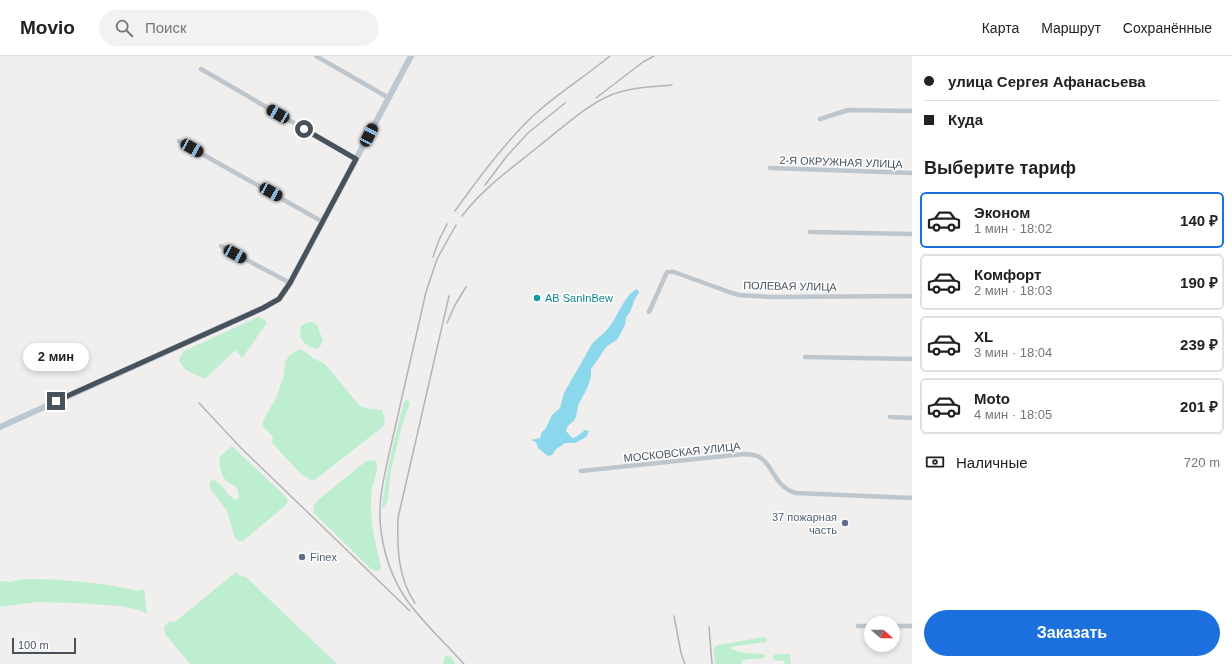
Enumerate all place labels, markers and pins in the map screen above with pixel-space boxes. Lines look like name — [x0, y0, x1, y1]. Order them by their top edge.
place label: AB SanInBew — [545, 292, 613, 304]
marker: AB SanInBew — [532, 293, 542, 303]
place label: 37 пожарная часть — [772, 511, 837, 536]
marker: 37 пожарная часть — [840, 518, 850, 528]
place label: Finex — [310, 551, 337, 563]
marker: Finex — [297, 552, 307, 562]

